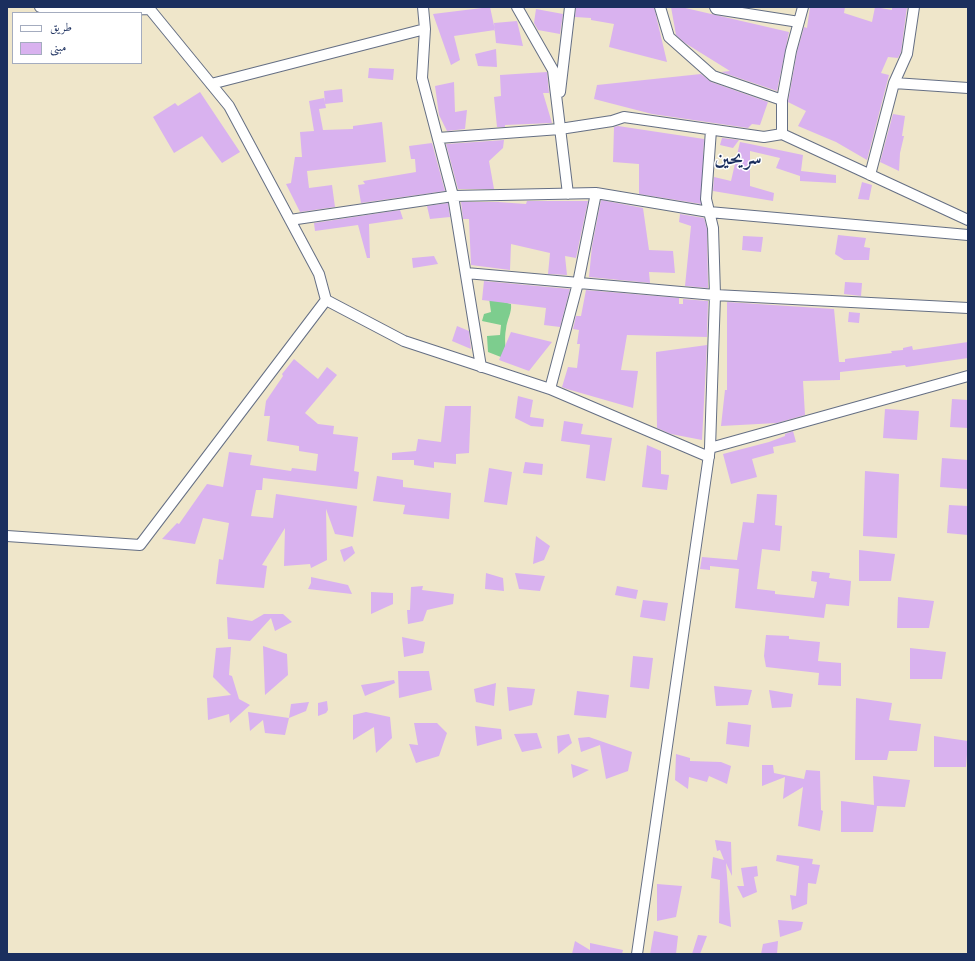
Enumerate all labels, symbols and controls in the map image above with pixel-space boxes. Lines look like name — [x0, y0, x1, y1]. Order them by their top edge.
legend — [12, 12, 142, 64]
text: طريق — [50, 18, 72, 35]
text: مبنى — [50, 38, 66, 55]
district label: سريحين — [714, 148, 762, 170]

